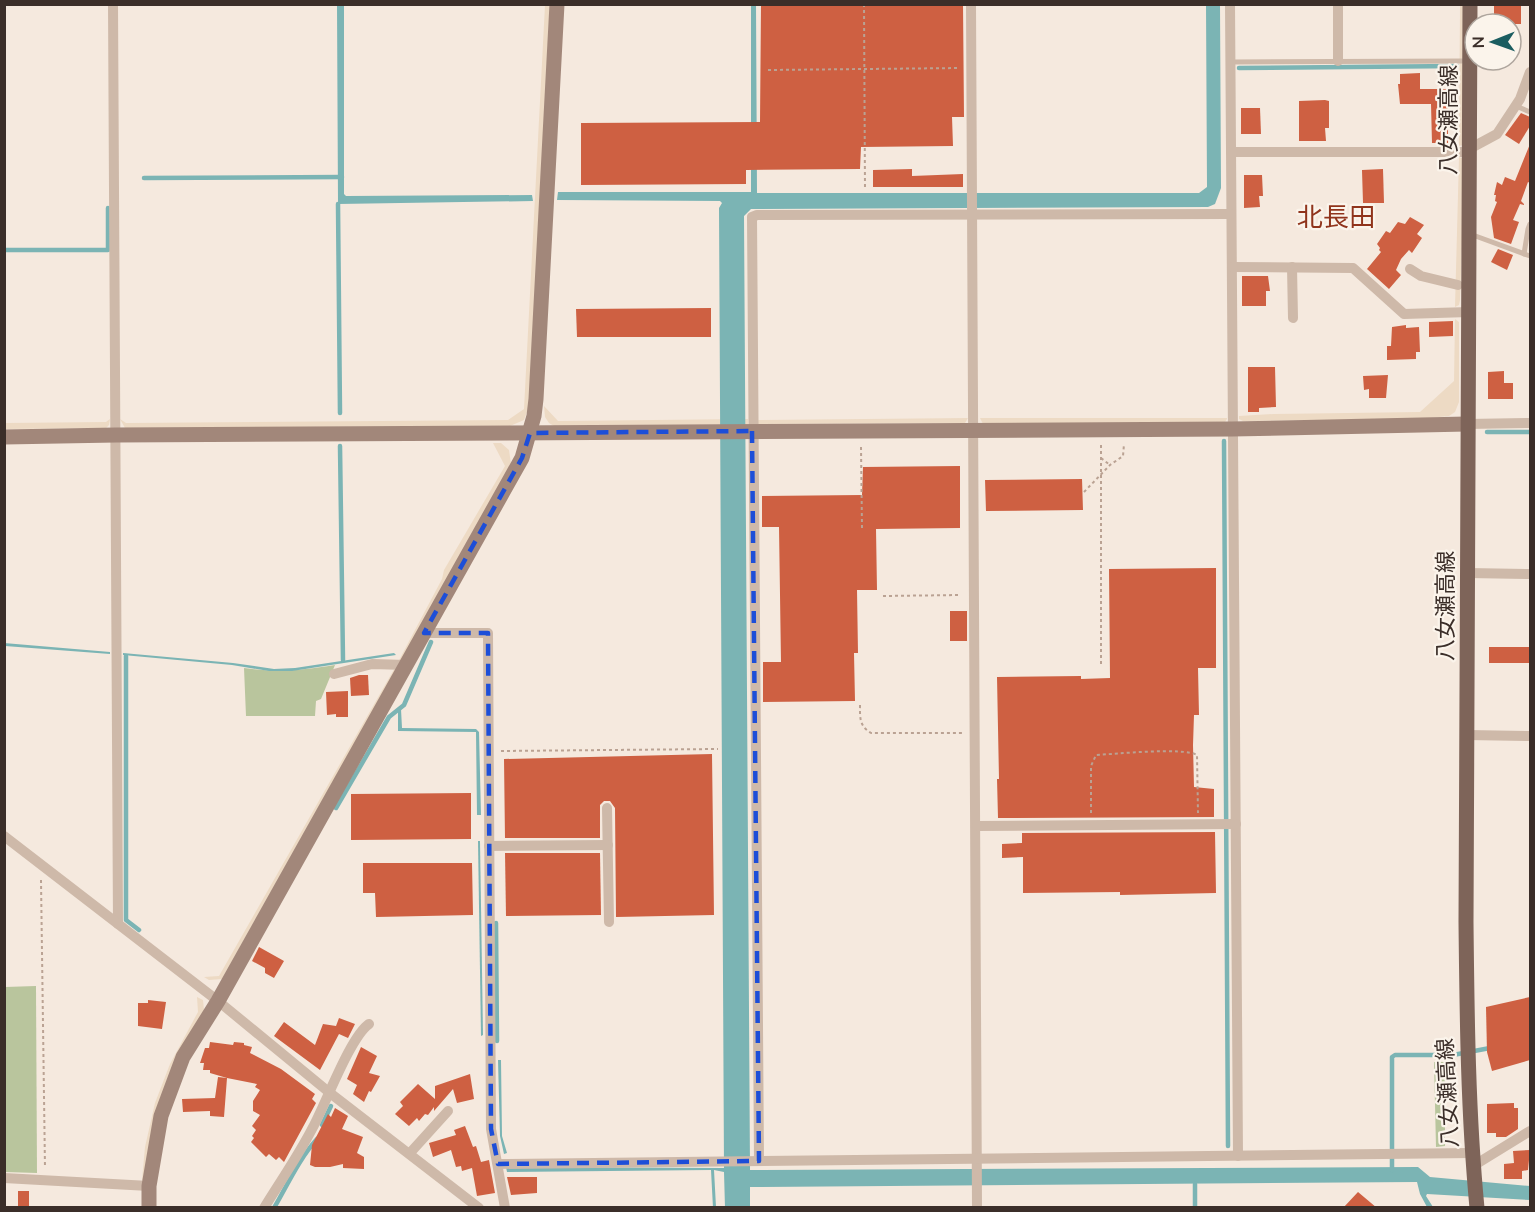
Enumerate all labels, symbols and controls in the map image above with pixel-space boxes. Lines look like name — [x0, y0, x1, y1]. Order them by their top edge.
north arrow — [1463, 12, 1523, 72]
text: N — [1468, 36, 1488, 48]
street label: 八女瀬高線 — [1434, 65, 1462, 175]
district label: 北長田 — [1297, 200, 1375, 233]
street label: 八女瀬高線 — [1431, 551, 1459, 661]
street label: 八女瀬高線 — [1430, 1037, 1464, 1149]

